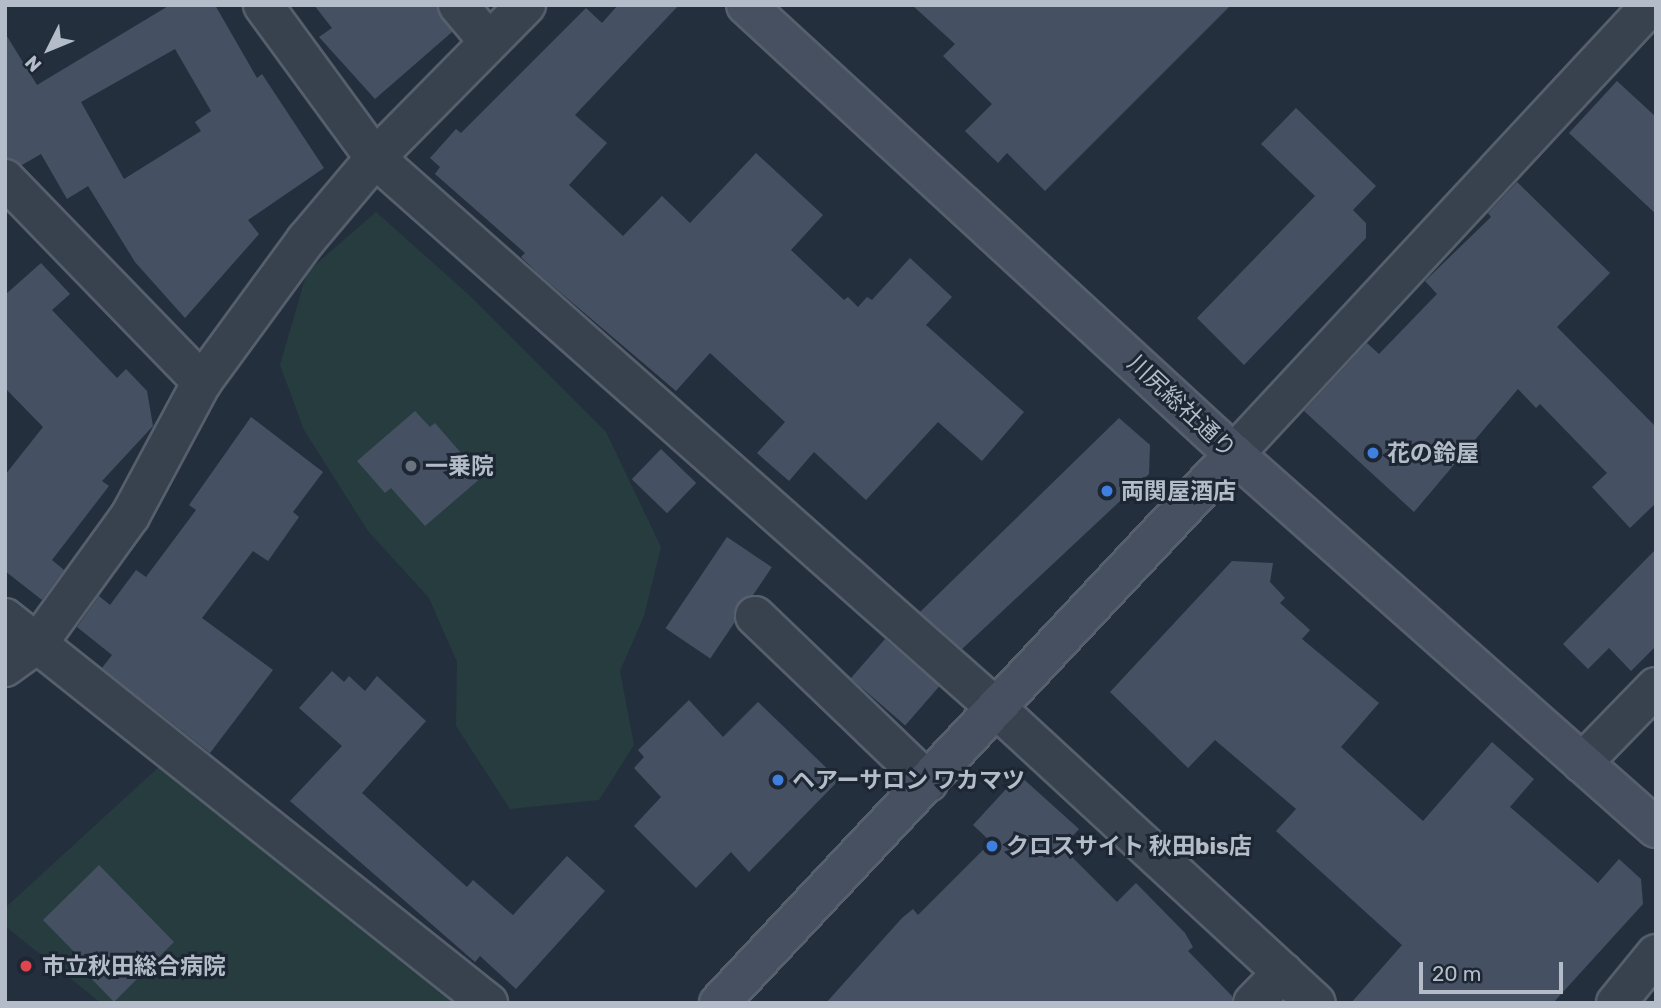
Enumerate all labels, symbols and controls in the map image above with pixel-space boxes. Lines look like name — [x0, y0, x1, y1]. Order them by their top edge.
north arrow — [14, 14, 84, 84]
text: N — [20, 51, 46, 77]
street label: 川尻総社通り — [1122, 349, 1242, 463]
place label: 花の鈴屋 — [1387, 439, 1479, 467]
marker: 花の鈴屋 — [1365, 445, 1381, 461]
place label: 一乗院 — [425, 452, 494, 480]
marker: 一乗院 — [403, 458, 419, 474]
place label: 両関屋酒店 — [1121, 477, 1236, 505]
marker: 両関屋酒店 — [1099, 483, 1115, 499]
place label: ヘアーサロン ワカマツ — [792, 766, 1026, 794]
marker: ヘアーサロン ワカマツ — [770, 772, 786, 788]
place label: クロスサイト 秋田bis店 — [1006, 832, 1252, 860]
marker: クロスサイト 秋田bis店 — [984, 838, 1000, 854]
scale bar — [1423, 948, 1566, 992]
place label: 市立秋田総合病院 — [42, 952, 226, 980]
marker: 市立秋田総合病院 — [16, 956, 36, 976]
text: 20 m — [1432, 961, 1481, 986]

